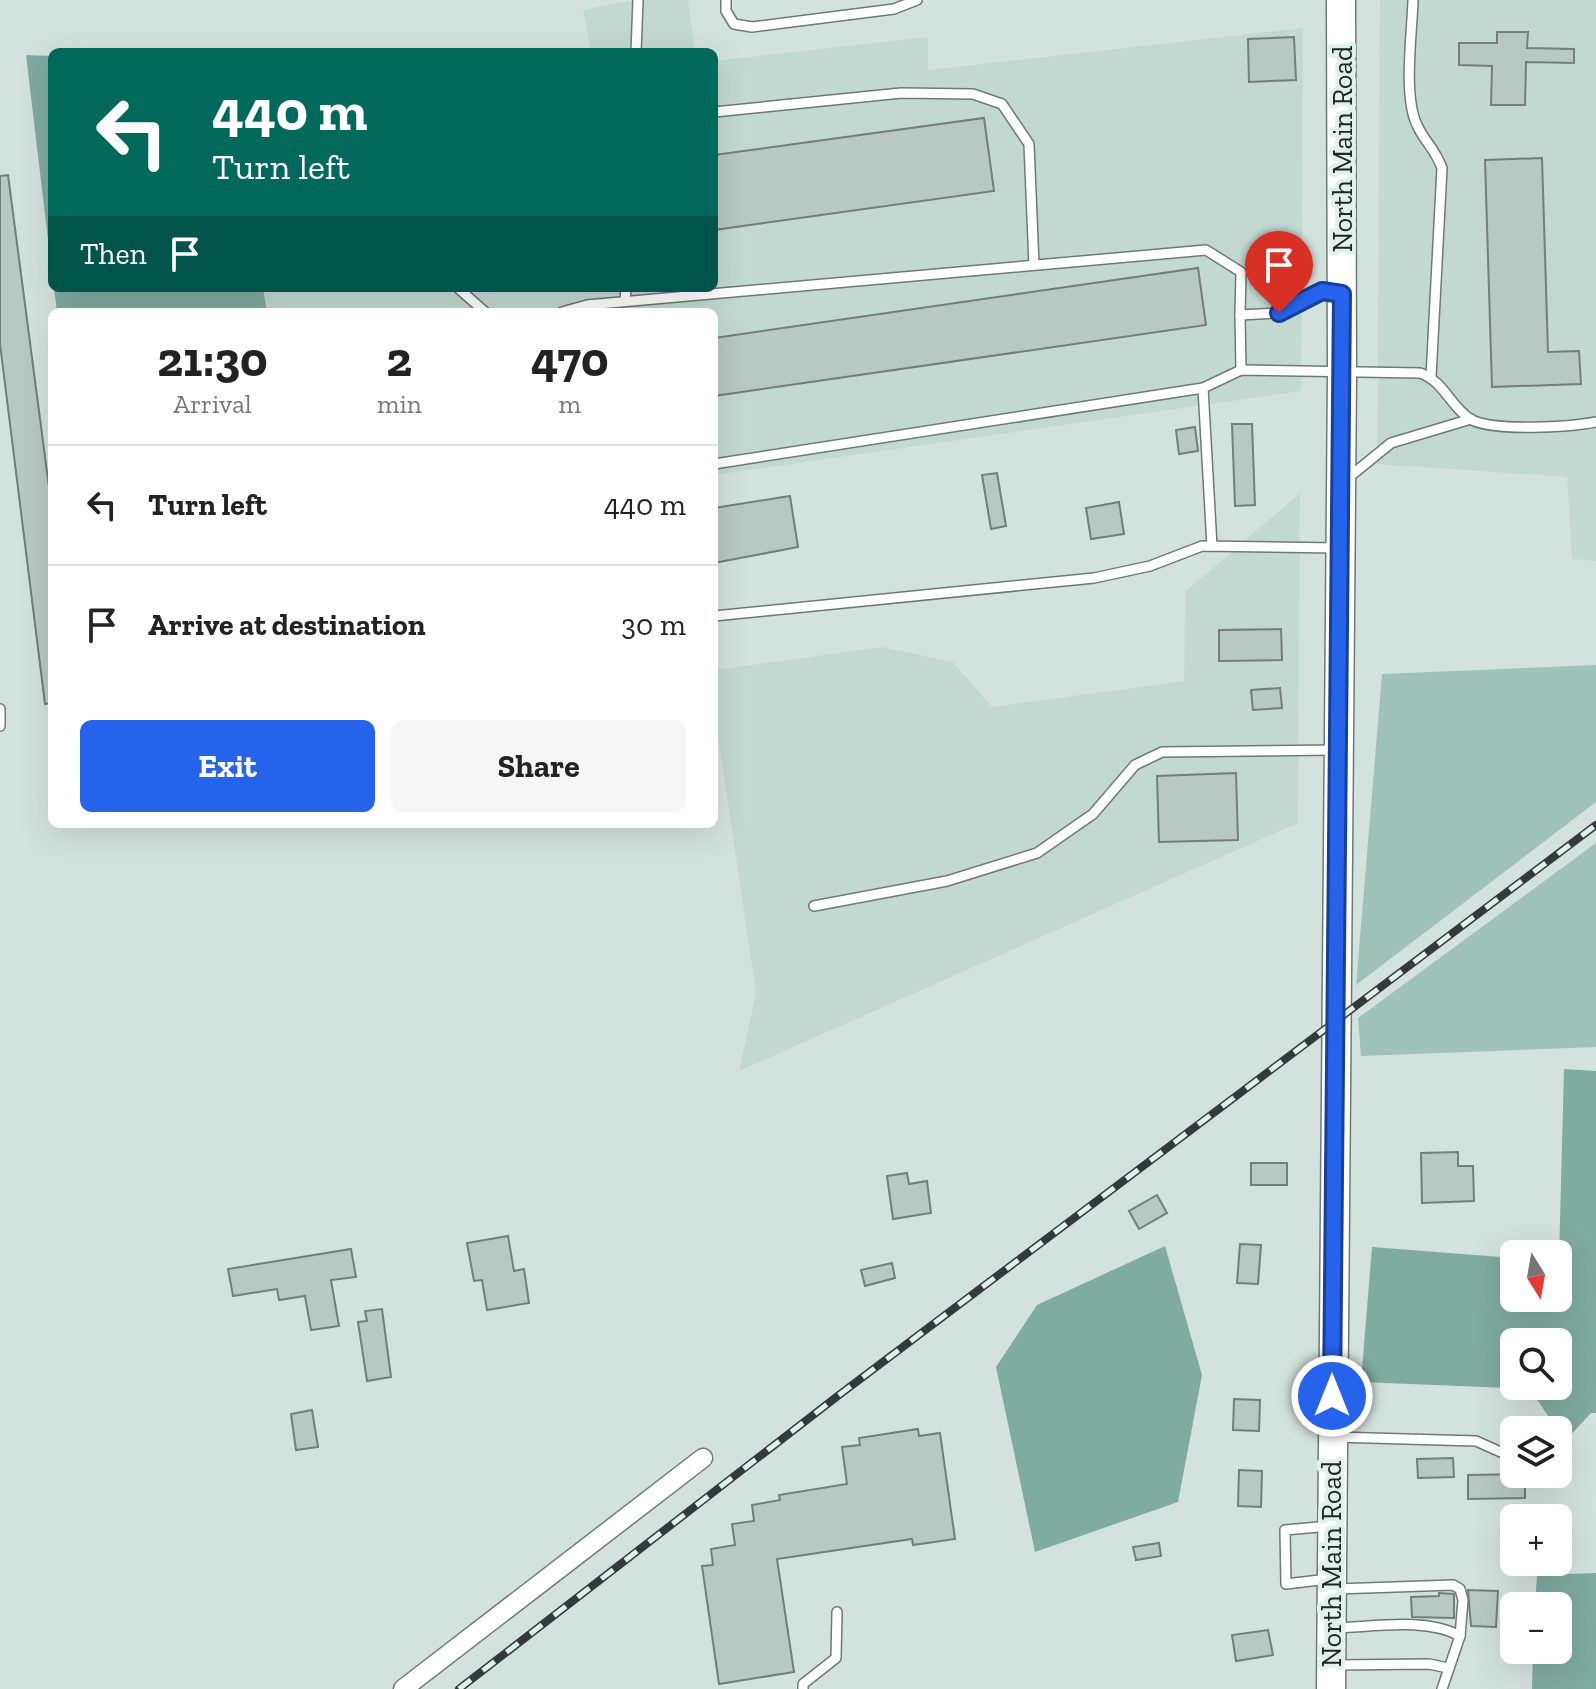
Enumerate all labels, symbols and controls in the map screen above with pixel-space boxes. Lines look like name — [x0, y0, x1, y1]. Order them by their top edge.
street label: North Main Road — [1326, 46, 1359, 252]
text: 440 m — [212, 77, 368, 144]
icon: left — [80, 80, 184, 184]
text: Turn left — [212, 145, 350, 188]
pin — [1245, 231, 1313, 313]
icon: arrive — [163, 232, 207, 276]
text: Then — [80, 236, 147, 272]
icon: arrive — [1257, 243, 1301, 287]
text: 21:30 — [157, 331, 268, 388]
text: 2 — [386, 331, 412, 388]
text: 470 — [531, 331, 609, 388]
text: Arrival — [173, 388, 252, 420]
text: min — [377, 388, 422, 420]
text: m — [559, 388, 581, 420]
icon: left — [80, 483, 124, 527]
text: Turn left — [148, 487, 267, 523]
text: 440 m — [604, 487, 686, 523]
icon: arrive — [80, 603, 124, 647]
text: Arrive at destination — [148, 607, 425, 643]
text: 30 m — [621, 607, 686, 643]
button: Exit — [80, 720, 375, 812]
button: Share — [391, 720, 686, 812]
north arrow — [1500, 1240, 1572, 1312]
map controls — [1500, 1240, 1572, 1664]
button: search — [1500, 1328, 1572, 1400]
position arrow — [1290, 1354, 1374, 1438]
button: layers — [1500, 1416, 1572, 1488]
street label: North Main Road — [1315, 1461, 1348, 1667]
button: + — [1500, 1504, 1572, 1576]
button: − — [1500, 1592, 1572, 1664]

